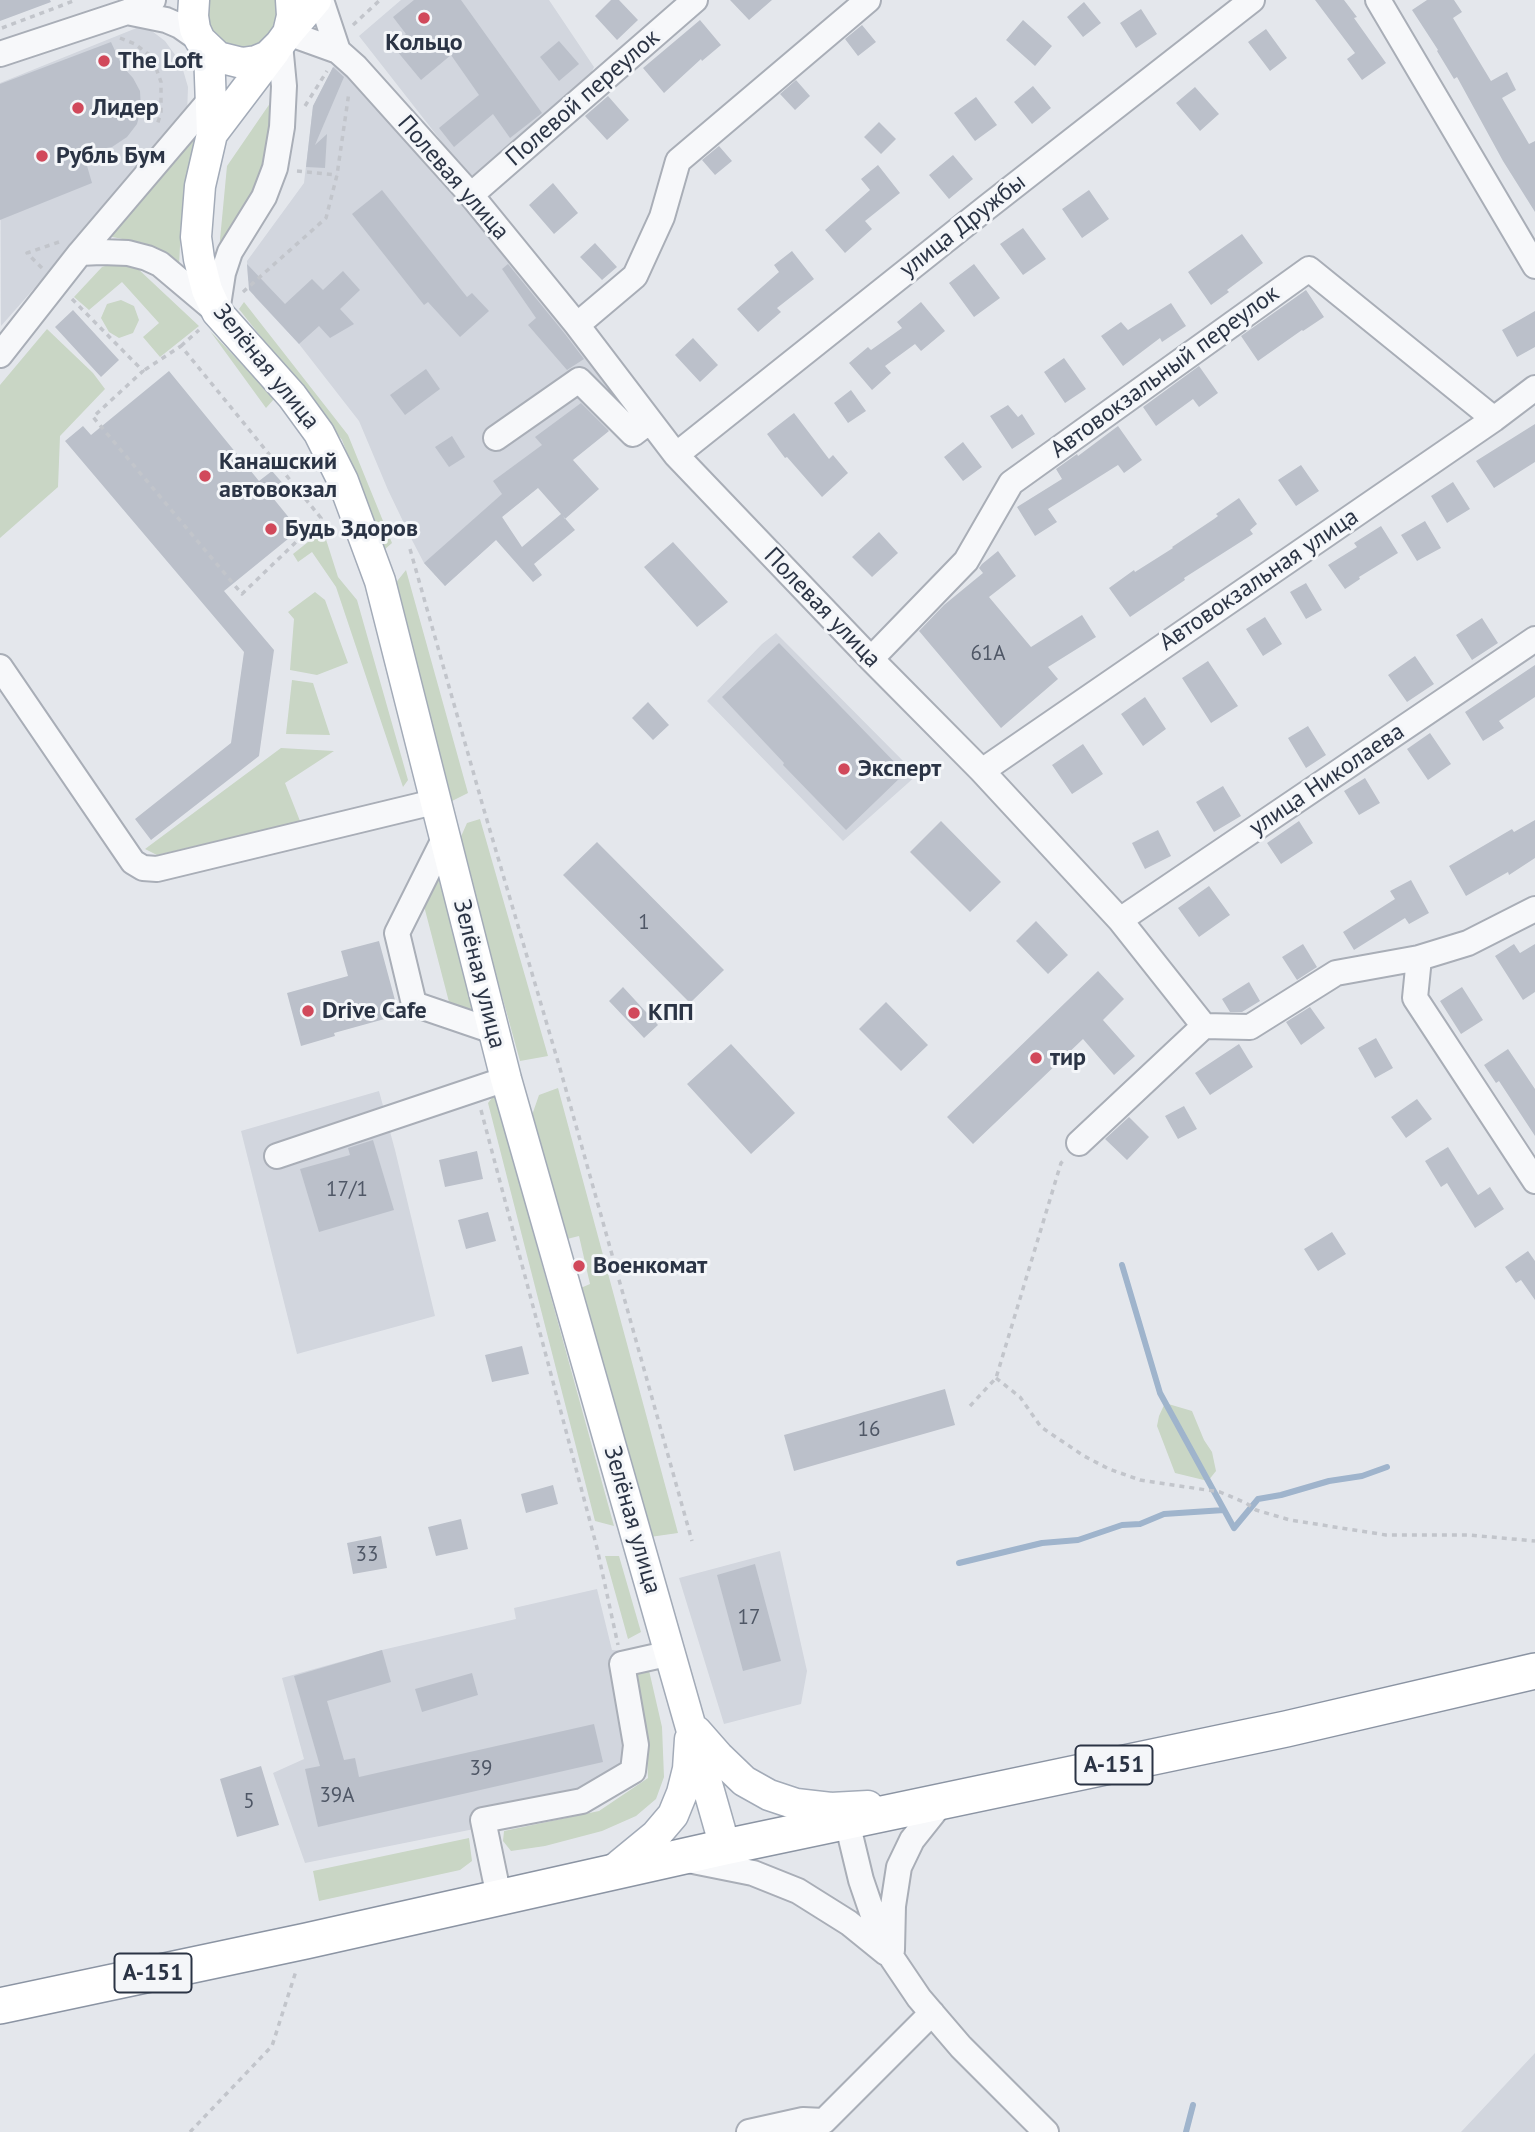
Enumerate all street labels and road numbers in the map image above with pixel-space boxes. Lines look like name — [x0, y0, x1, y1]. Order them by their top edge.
street label: Полевой переулок — [500, 23, 666, 173]
street label: Полевая улица — [391, 110, 515, 246]
street label: улица Дружбы — [894, 168, 1032, 284]
street label: Автовокзальный переулок — [1045, 279, 1285, 465]
street label: Зелёная улица — [207, 299, 325, 435]
street label: Автовокзальная улица — [1154, 503, 1364, 657]
street label: Полевая улица — [758, 542, 886, 674]
street label: улица Николаева — [1244, 718, 1410, 842]
street label: Зелёная улица — [447, 896, 511, 1052]
street label: Зелёная улица — [597, 1443, 667, 1597]
road number: А-151 — [1076, 1746, 1152, 1784]
road number: А-151 — [114, 1954, 192, 1992]

